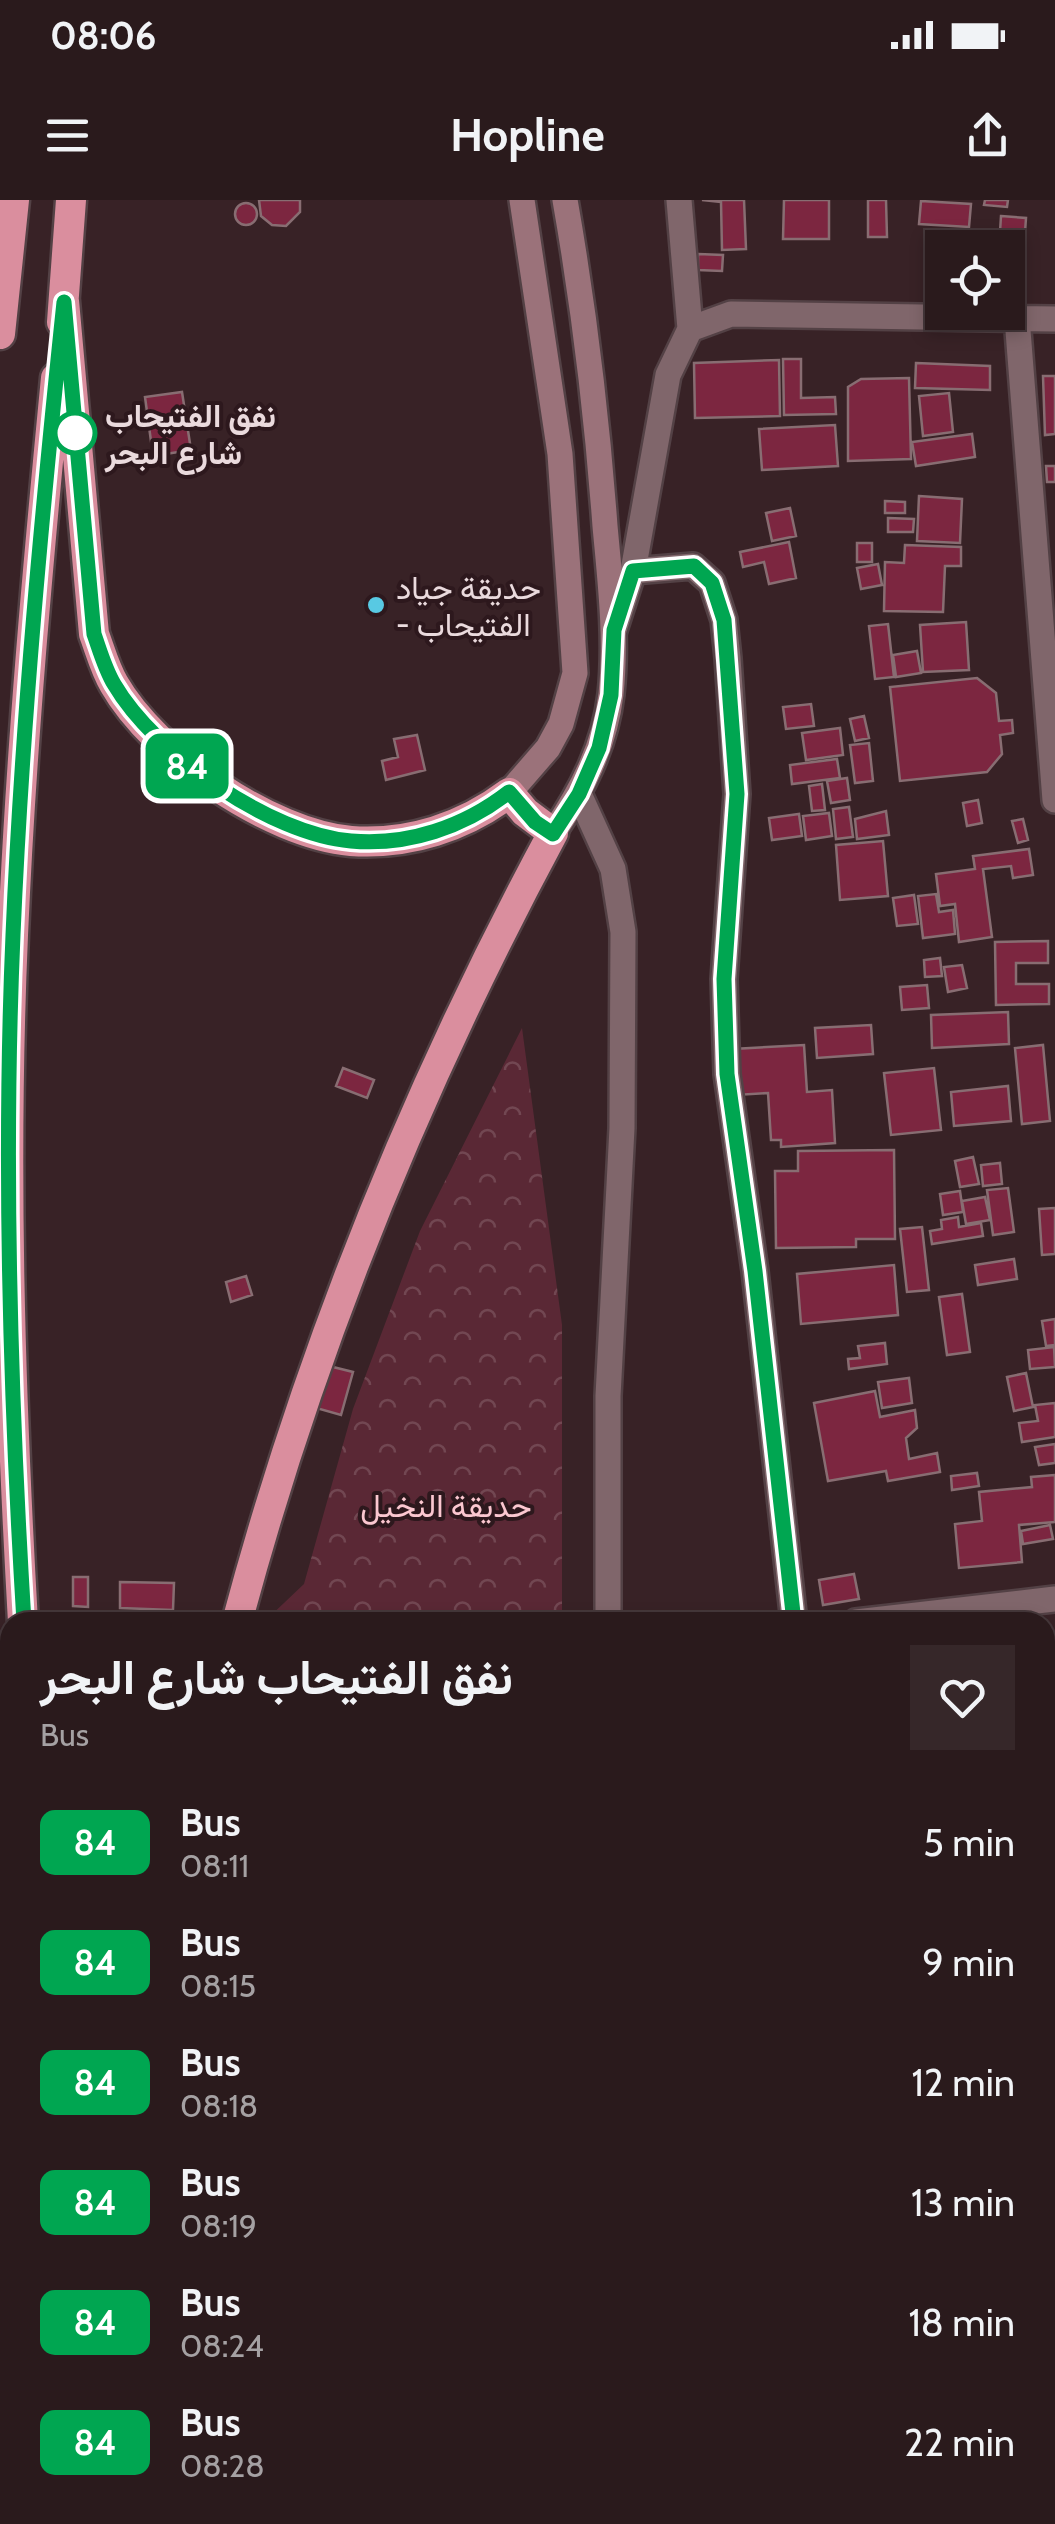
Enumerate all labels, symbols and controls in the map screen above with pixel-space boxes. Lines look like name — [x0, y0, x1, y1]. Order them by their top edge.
text: 08:06 — [50, 12, 156, 59]
icon: menu — [40, 108, 95, 163]
text: Hopline — [450, 108, 605, 162]
icon: share — [960, 108, 1015, 163]
map controls — [925, 230, 1025, 330]
button: locate — [925, 230, 1025, 330]
place label: نفق الفتيحاب شارع البحر — [104, 396, 276, 475]
marker: نفق الفتيحاب شارع البحر — [54, 412, 96, 454]
place label: حديقة جياد - الفتيحاب — [396, 568, 541, 644]
marker: حديقة جياد - الفتيحاب — [365, 594, 387, 616]
line badge: 84 — [142, 734, 232, 798]
text: 84 — [166, 745, 208, 788]
park label: حديقة النخيل — [360, 1486, 532, 1525]
button: heart — [910, 1645, 1015, 1750]
text: نفق الفتيحاب شارع البحر — [40, 1648, 513, 1706]
text: Bus — [40, 1715, 89, 1754]
text: Bus — [180, 1799, 241, 1846]
text: 5 min — [923, 1819, 1015, 1866]
text: 84 — [74, 1821, 116, 1864]
text: 08:11 — [180, 1846, 249, 1885]
text: Bus — [180, 1919, 241, 1966]
text: 9 min — [922, 1939, 1015, 1986]
text: 84 — [74, 1941, 116, 1984]
text: 08:15 — [180, 1966, 256, 2005]
text: Bus — [180, 2039, 241, 2086]
text: 12 min — [912, 2059, 1015, 2106]
text: 84 — [74, 2061, 116, 2104]
text: 08:18 — [180, 2086, 258, 2125]
text: Bus — [180, 2159, 241, 2206]
text: 13 min — [911, 2179, 1015, 2226]
text: 84 — [74, 2181, 116, 2224]
text: 08:19 — [180, 2206, 257, 2245]
text: Bus — [180, 2279, 241, 2326]
text: 18 min — [908, 2299, 1015, 2346]
text: 84 — [74, 2301, 116, 2344]
text: 08:24 — [180, 2326, 264, 2365]
text: Bus — [180, 2399, 241, 2446]
text: 22 min — [904, 2419, 1015, 2466]
text: 84 — [74, 2421, 116, 2464]
text: 08:28 — [180, 2446, 265, 2485]

